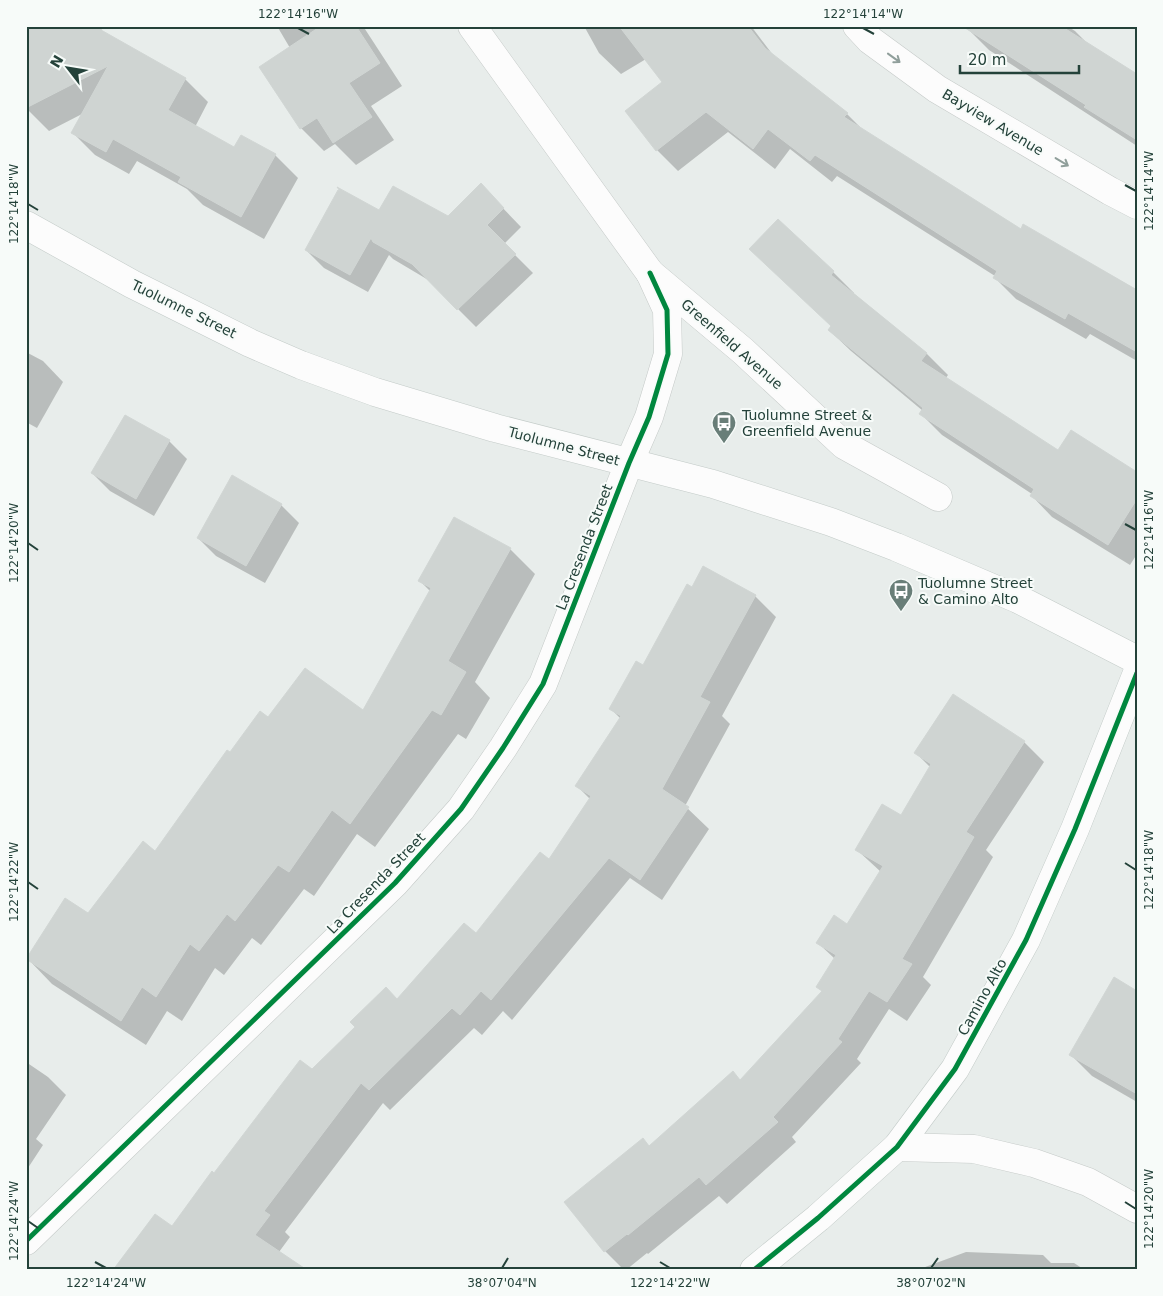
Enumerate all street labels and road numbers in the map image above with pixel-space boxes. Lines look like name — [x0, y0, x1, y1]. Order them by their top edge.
street label: Bayview Avenue — [940, 85, 1046, 159]
street label: Tuolumne Street — [128, 276, 240, 342]
street label: Greenfield Avenue — [678, 296, 786, 392]
street label: Tuolumne Street — [506, 423, 622, 469]
street label: La Cresenda Street — [553, 481, 616, 612]
street label: La Cresenda Street — [324, 829, 429, 937]
street label: Camino Alto — [954, 956, 1010, 1038]

